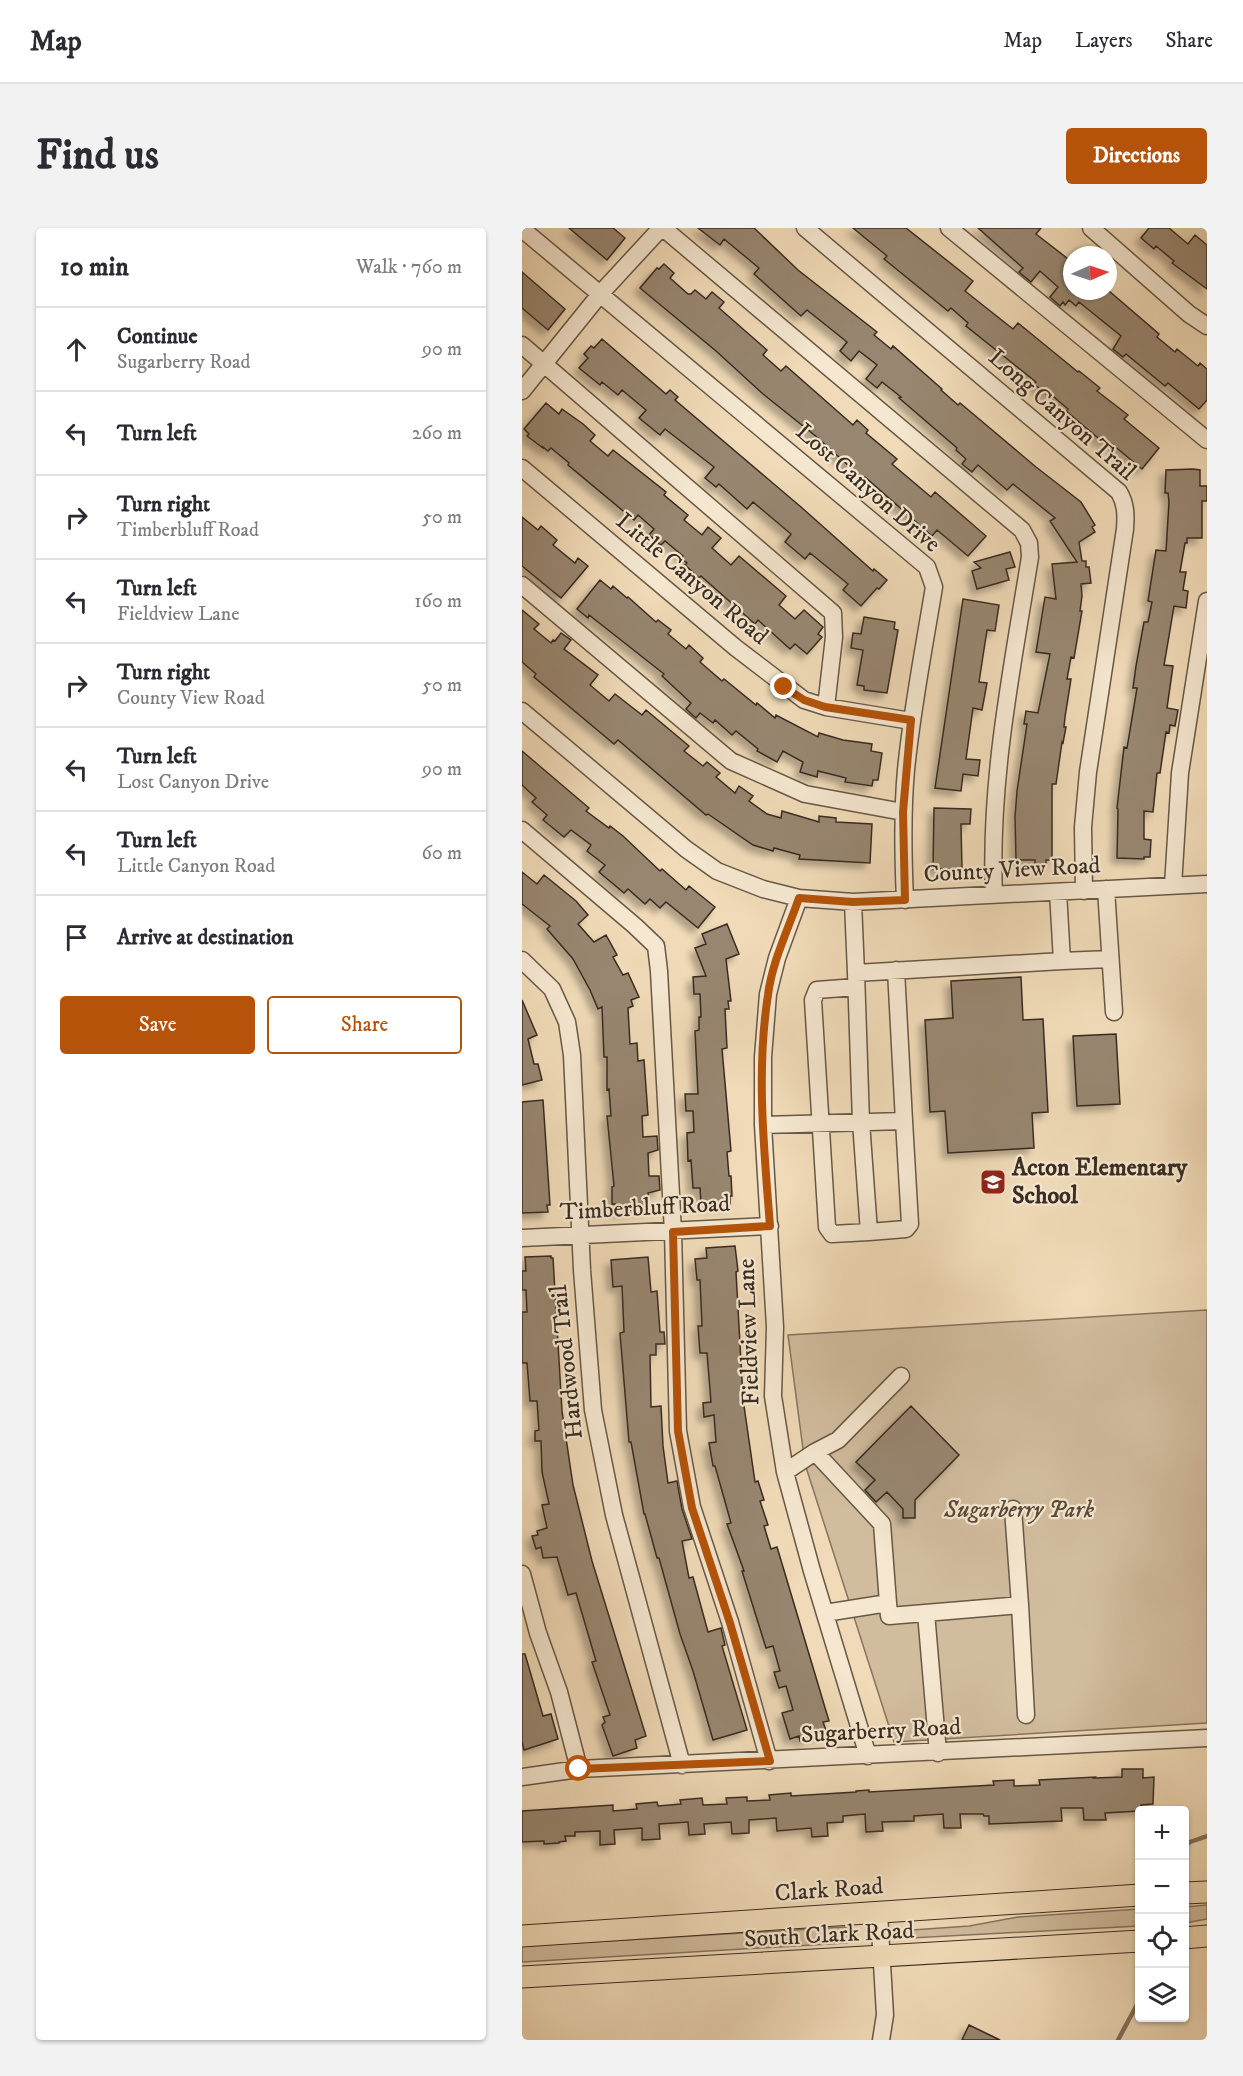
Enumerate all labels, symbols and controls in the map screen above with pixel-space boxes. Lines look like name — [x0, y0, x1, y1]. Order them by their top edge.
text: Map — [30, 24, 82, 59]
text: Map — [1003, 28, 1042, 54]
text: Layers — [1075, 28, 1133, 54]
text: Share — [1166, 28, 1213, 54]
button: Directions — [1066, 128, 1207, 184]
text: Find us — [36, 130, 159, 182]
north arrow — [1063, 246, 1117, 300]
text: 10 min — [60, 251, 129, 284]
text: Walk · 760 m — [356, 255, 462, 280]
text: Continue — [117, 323, 198, 350]
icon: ahead — [60, 333, 93, 366]
text: 90 m — [422, 337, 462, 362]
street label: Long Canyon Trail — [982, 343, 1143, 488]
text: Sugarberry Road — [117, 350, 251, 375]
icon: left — [60, 417, 93, 450]
street label: Lost Canyon Drive — [789, 417, 947, 559]
text: Turn left — [117, 420, 197, 447]
text: 260 m — [412, 421, 462, 446]
text: Turn right — [117, 491, 210, 518]
icon: right — [60, 501, 93, 534]
text: 50 m — [422, 505, 462, 530]
street label: Little Canyon Road — [610, 506, 774, 652]
text: Timberbluff Road — [117, 518, 259, 543]
text: Turn left — [117, 575, 197, 602]
icon: left — [60, 585, 93, 618]
text: 160 m — [414, 589, 462, 614]
text: Fieldview Lane — [117, 602, 239, 627]
text: Turn right — [117, 659, 210, 686]
icon: right — [60, 669, 93, 702]
text: 50 m — [422, 673, 462, 698]
route end — [770, 673, 796, 699]
text: County View Road — [117, 686, 265, 711]
text: Turn left — [117, 743, 197, 770]
icon: left — [60, 753, 93, 786]
text: 90 m — [422, 757, 462, 782]
text: Lost Canyon Drive — [117, 770, 269, 795]
text: Turn left — [117, 827, 197, 854]
icon: left — [60, 837, 93, 870]
text: 60 m — [422, 841, 462, 866]
street label: County View Road — [923, 850, 1101, 890]
text: Little Canyon Road — [117, 854, 275, 879]
icon: arrive — [60, 921, 93, 954]
text: Arrive at destination — [117, 924, 294, 951]
button: Save — [60, 996, 255, 1054]
button: Share — [267, 996, 462, 1054]
place label: Acton Elementary School — [1011, 1153, 1188, 1211]
school or university icon: Acton Elementary School — [978, 1167, 1008, 1197]
street label: Timberbluff Road — [559, 1189, 731, 1227]
street label: Fieldview Lane — [731, 1258, 767, 1406]
street label: Hardwood Trail — [544, 1283, 590, 1441]
park label: Sugarberry Park — [943, 1495, 1094, 1525]
street label: Sugarberry Road — [800, 1712, 962, 1750]
route start — [565, 1755, 591, 1781]
map controls — [1135, 1806, 1189, 2022]
button: + — [1135, 1806, 1189, 1860]
button: − — [1135, 1860, 1189, 1914]
street label: Clark Road — [774, 1871, 884, 1909]
button: locate — [1135, 1914, 1189, 1968]
street label: South Clark Road — [743, 1916, 915, 1954]
button: layers — [1135, 1968, 1189, 2022]

